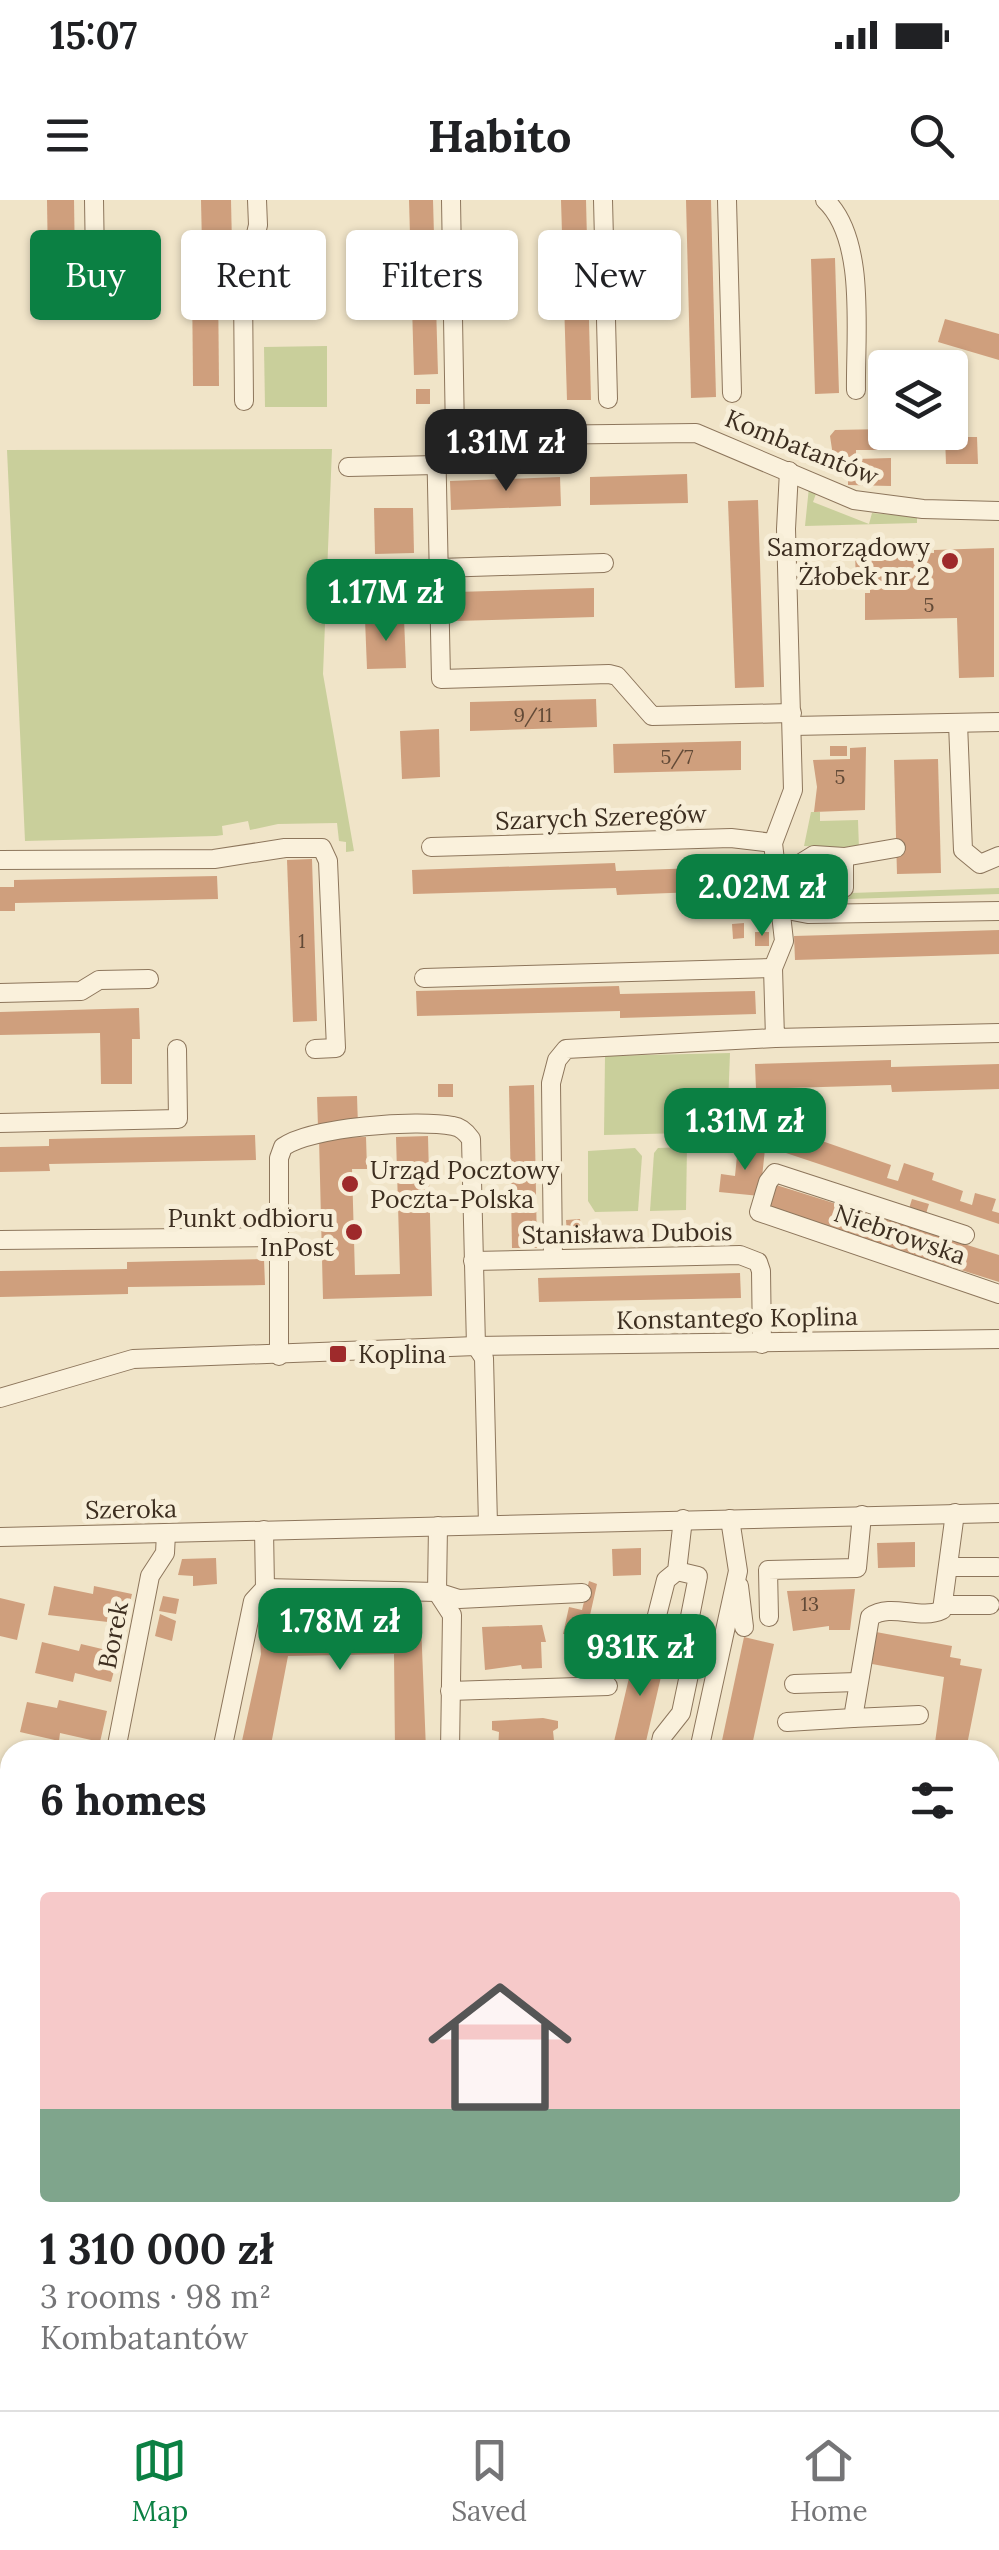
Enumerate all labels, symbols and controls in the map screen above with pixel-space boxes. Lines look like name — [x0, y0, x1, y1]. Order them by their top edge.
text: 15:07 — [50, 11, 137, 59]
text: Habito — [428, 107, 571, 164]
icon: menu — [40, 108, 95, 163]
icon: search — [904, 108, 959, 163]
chip: Buy — [30, 230, 161, 320]
chip: Rent — [181, 230, 326, 320]
chip: Filters — [346, 230, 518, 320]
chip: New — [538, 230, 681, 320]
map controls — [868, 350, 968, 450]
button: layers — [868, 350, 968, 450]
street label: Kombatantów — [721, 402, 883, 492]
pin: 1.31M zł — [403, 409, 609, 494]
text: 1.31M zł — [447, 421, 565, 462]
place label: Samorządowy Żłobek nr 2 — [767, 531, 931, 592]
marker: Samorządowy Żłobek nr 2 — [939, 550, 961, 572]
pin: 1.17M zł — [283, 559, 489, 644]
text: 1.17M zł — [328, 571, 444, 612]
house number: 5 — [924, 592, 934, 617]
house number: 9/11 — [514, 702, 552, 728]
house number: 5/7 — [660, 744, 694, 770]
house number: 5 — [835, 764, 845, 789]
street label: Szarych Szeregów — [495, 797, 707, 837]
pin: 2.02M zł — [659, 854, 865, 939]
text: 2.02M zł — [698, 866, 826, 907]
house number: 1 — [298, 928, 306, 953]
pin: 1.31M zł — [642, 1088, 848, 1173]
text: 1.31M zł — [686, 1100, 804, 1141]
place label: Urząd Pocztowy Poczta-Polska — [370, 1154, 560, 1215]
marker: Urząd Pocztowy Poczta-Polska — [339, 1173, 361, 1195]
street label: Niebrowska — [830, 1197, 970, 1271]
place label: Punkt odbioru InPost — [168, 1202, 334, 1263]
street label: Stanisława Dubois — [521, 1215, 733, 1251]
marker: Punkt odbioru InPost — [343, 1221, 365, 1243]
street label: Konstantego Koplina — [616, 1300, 858, 1336]
place label: Koplina — [358, 1338, 446, 1370]
marker: Koplina — [327, 1343, 349, 1365]
street label: Szeroka — [85, 1492, 177, 1526]
pin: 1.78M zł — [237, 1588, 443, 1673]
house number: 13 — [801, 1591, 819, 1616]
street label: Borek — [91, 1598, 135, 1671]
text: 1.78M zł — [280, 1600, 400, 1641]
pin: 931K zł — [548, 1614, 732, 1699]
text: 931K zł — [586, 1626, 694, 1667]
text: 6 homes — [40, 1773, 207, 1827]
icon: filters — [905, 1773, 960, 1828]
icon: home — [410, 1957, 590, 2137]
text: 1 310 000 zł — [40, 2222, 273, 2276]
text: 3 rooms · 98 m² — [40, 2276, 271, 2317]
text: Kombatantów — [40, 2317, 248, 2358]
tab: Map — [131, 2433, 188, 2529]
tab: Saved — [451, 2433, 527, 2529]
tab: Home — [790, 2433, 868, 2529]

